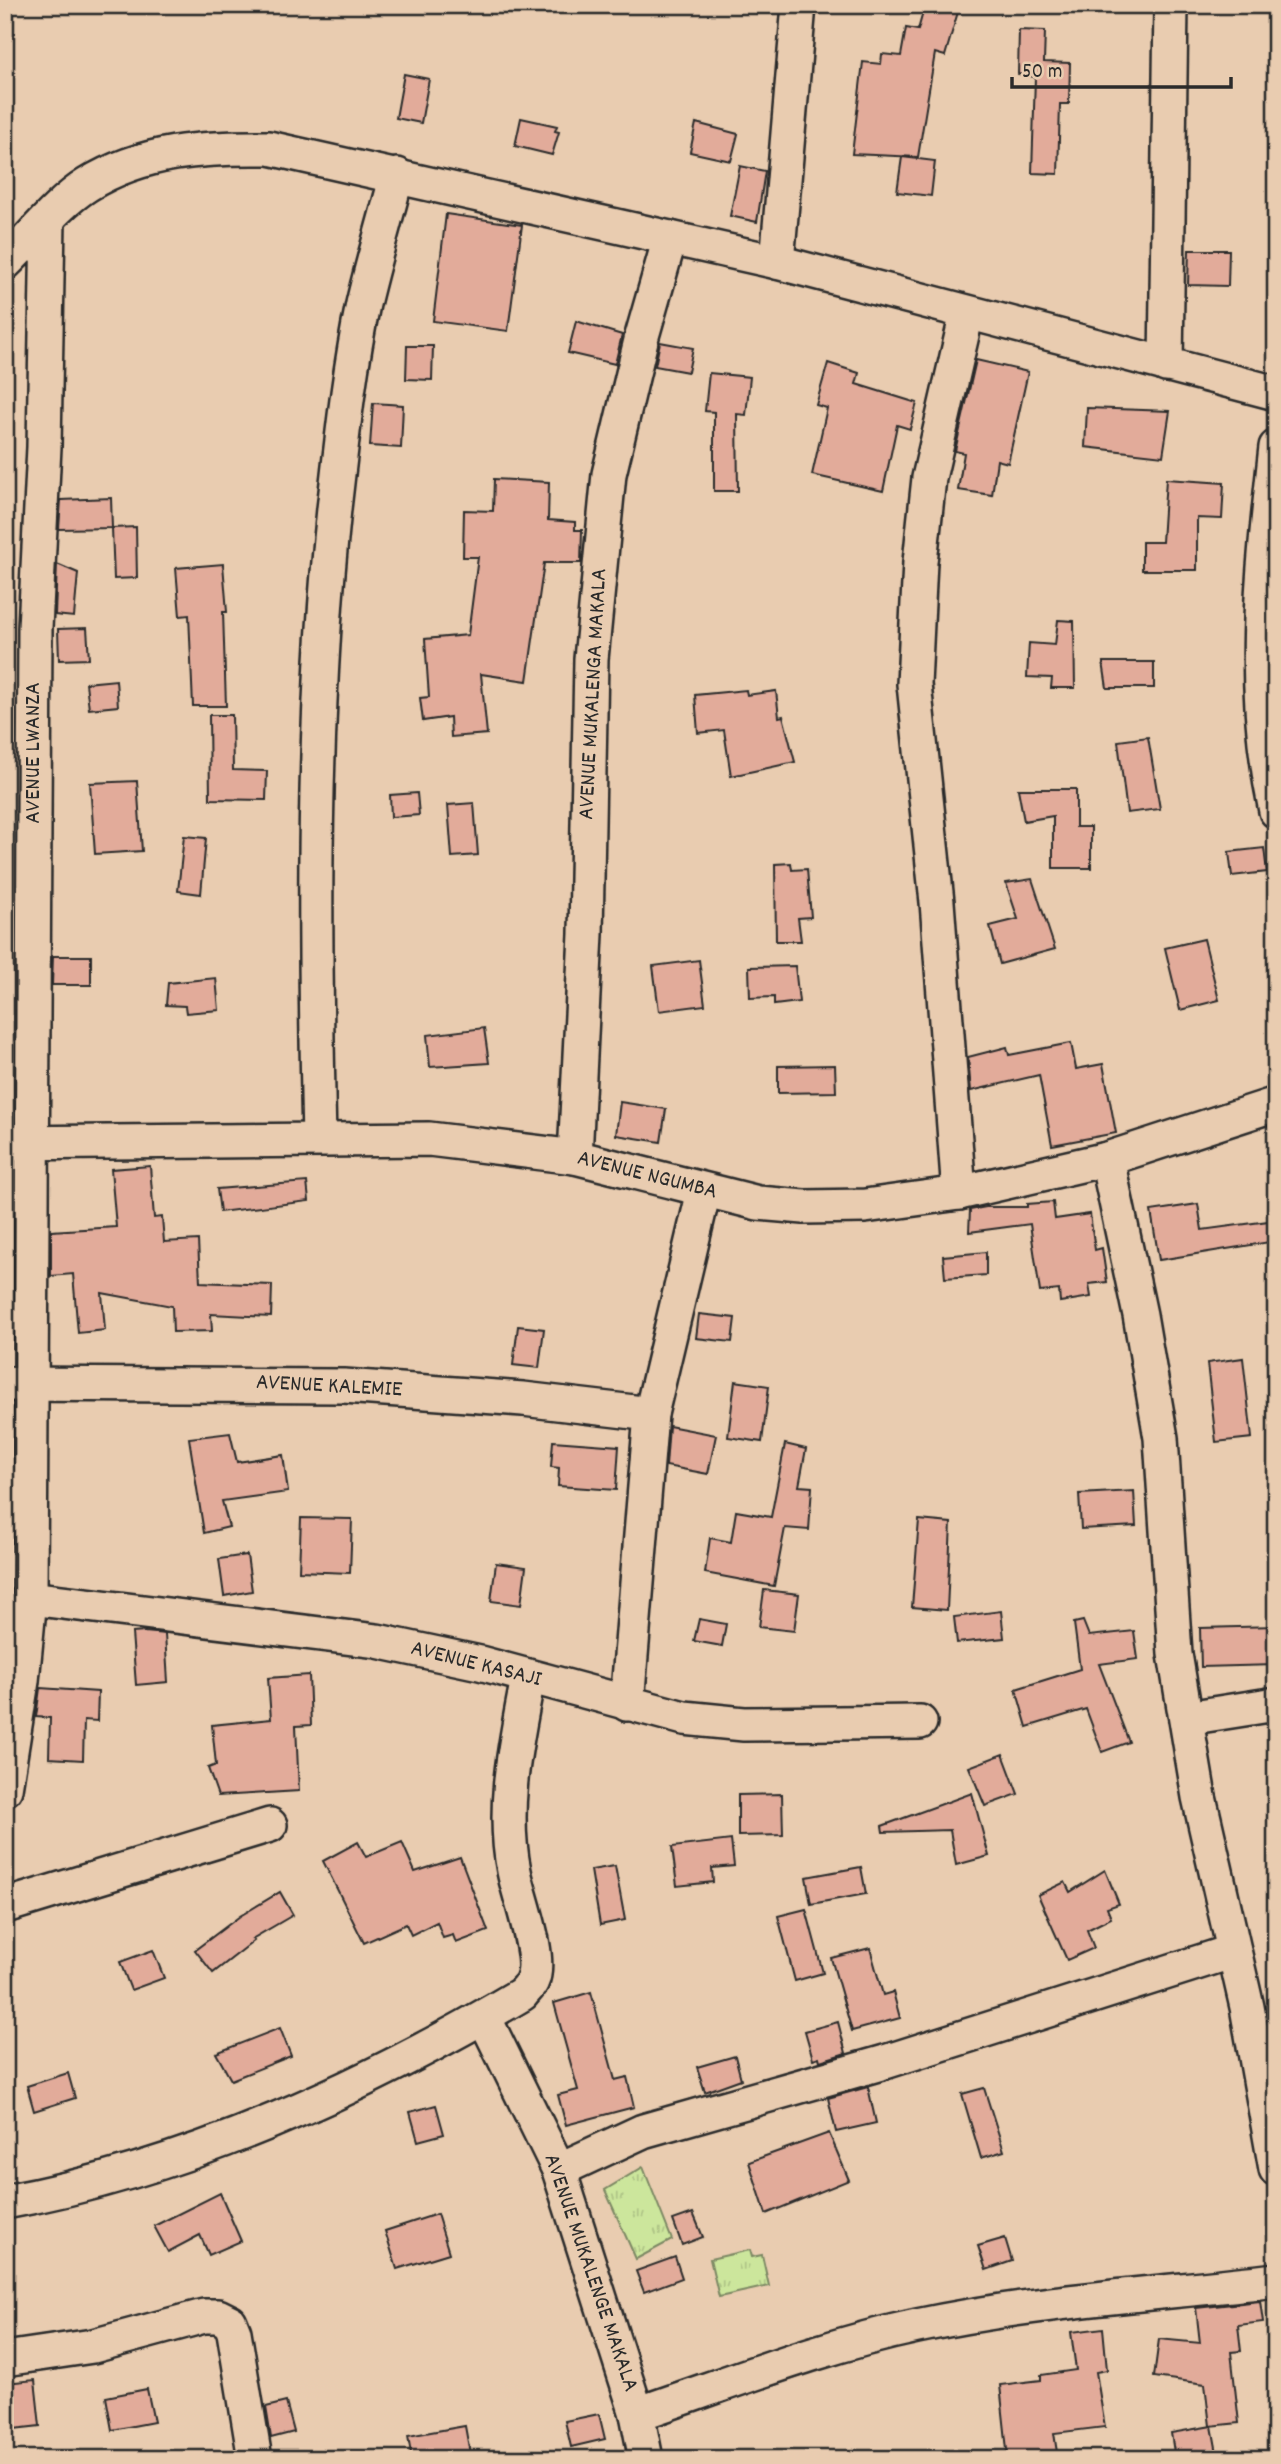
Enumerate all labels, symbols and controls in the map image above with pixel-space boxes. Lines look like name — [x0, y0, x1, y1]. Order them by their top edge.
scale bar — [1012, 46, 1230, 90]
text: 50 m — [1022, 58, 1062, 88]
street label: AVENUE MUKALENGA MAKALA — [571, 567, 617, 821]
street label: AVENUE LWANZA — [18, 682, 51, 824]
street label: AVENUE NGUMBA — [574, 1143, 720, 1209]
street label: AVENUE KALEMIE — [255, 1367, 403, 1407]
street label: AVENUE KASAJI — [407, 1633, 545, 1697]
street label: AVENUE MUKALENGE MAKALA — [534, 2150, 646, 2396]

